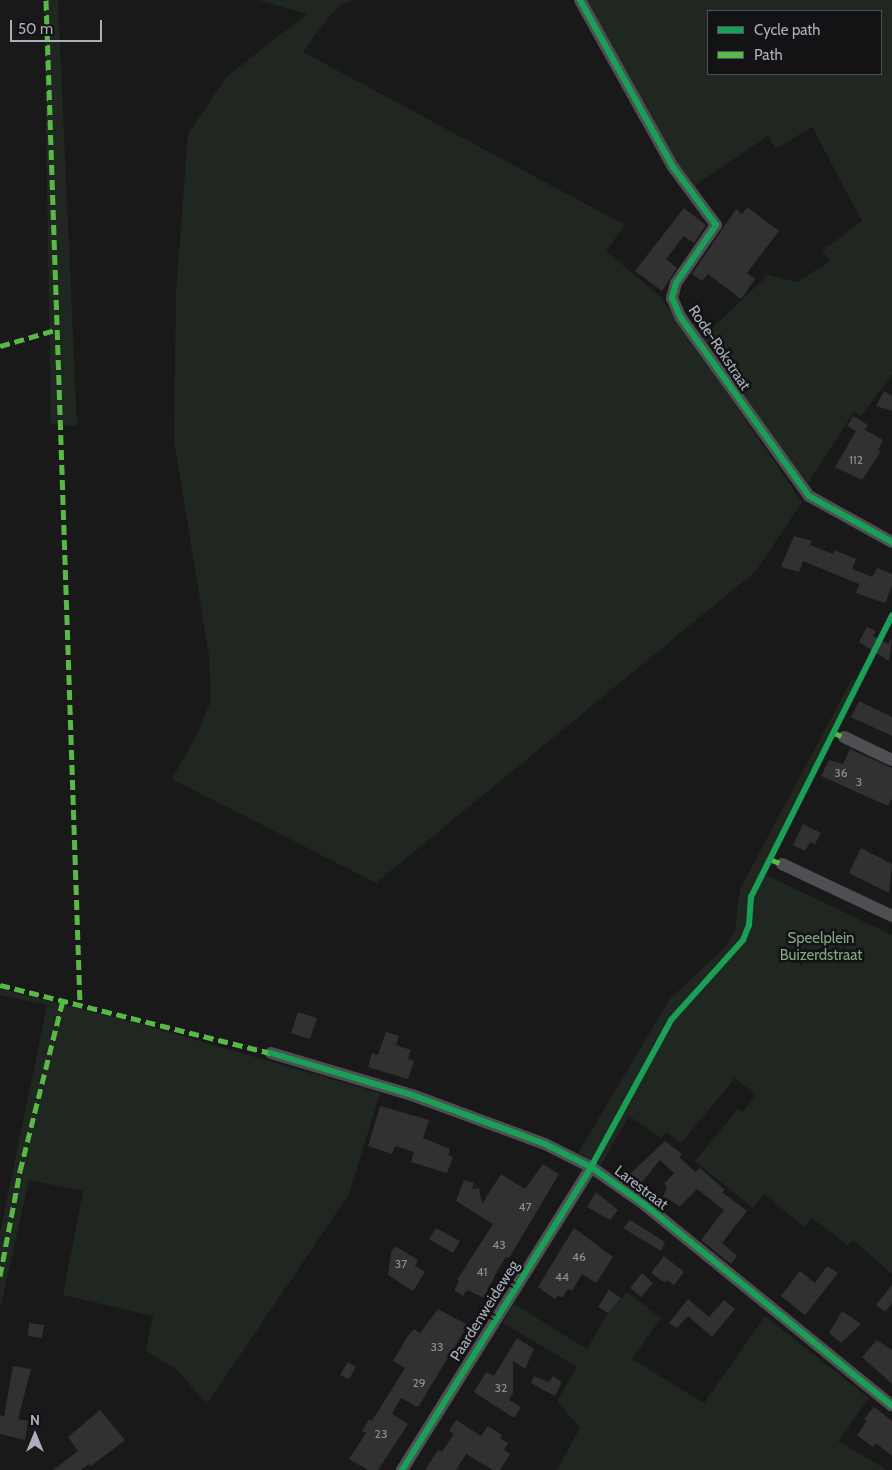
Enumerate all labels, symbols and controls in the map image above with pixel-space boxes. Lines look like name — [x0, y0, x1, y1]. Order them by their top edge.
scale bar — [12, 10, 105, 42]
legend — [707, 10, 882, 75]
text: 50 m — [18, 20, 53, 38]
text: Cycle path — [754, 21, 820, 39]
text: Path — [754, 46, 783, 64]
street label: Rode-Rokstraat — [684, 302, 754, 394]
house number: 112 — [849, 453, 863, 467]
house number: 36 — [834, 766, 848, 780]
house number: 3 — [856, 775, 862, 789]
park label: Speelplein Buizerdstraat — [780, 929, 862, 964]
street label: Larestraat — [611, 1162, 671, 1214]
house number: 47 — [519, 1200, 531, 1214]
house number: 43 — [492, 1238, 506, 1252]
house number: 46 — [572, 1250, 586, 1264]
house number: 37 — [395, 1257, 407, 1271]
street label: Paardenweideweg — [447, 1257, 523, 1365]
house number: 41 — [477, 1265, 487, 1279]
house number: 44 — [555, 1270, 569, 1284]
house number: 33 — [431, 1340, 443, 1354]
house number: 29 — [412, 1376, 426, 1390]
house number: 32 — [495, 1381, 507, 1395]
north arrow — [10, 1410, 60, 1460]
text: N — [30, 1411, 40, 1429]
house number: 23 — [375, 1427, 387, 1441]

